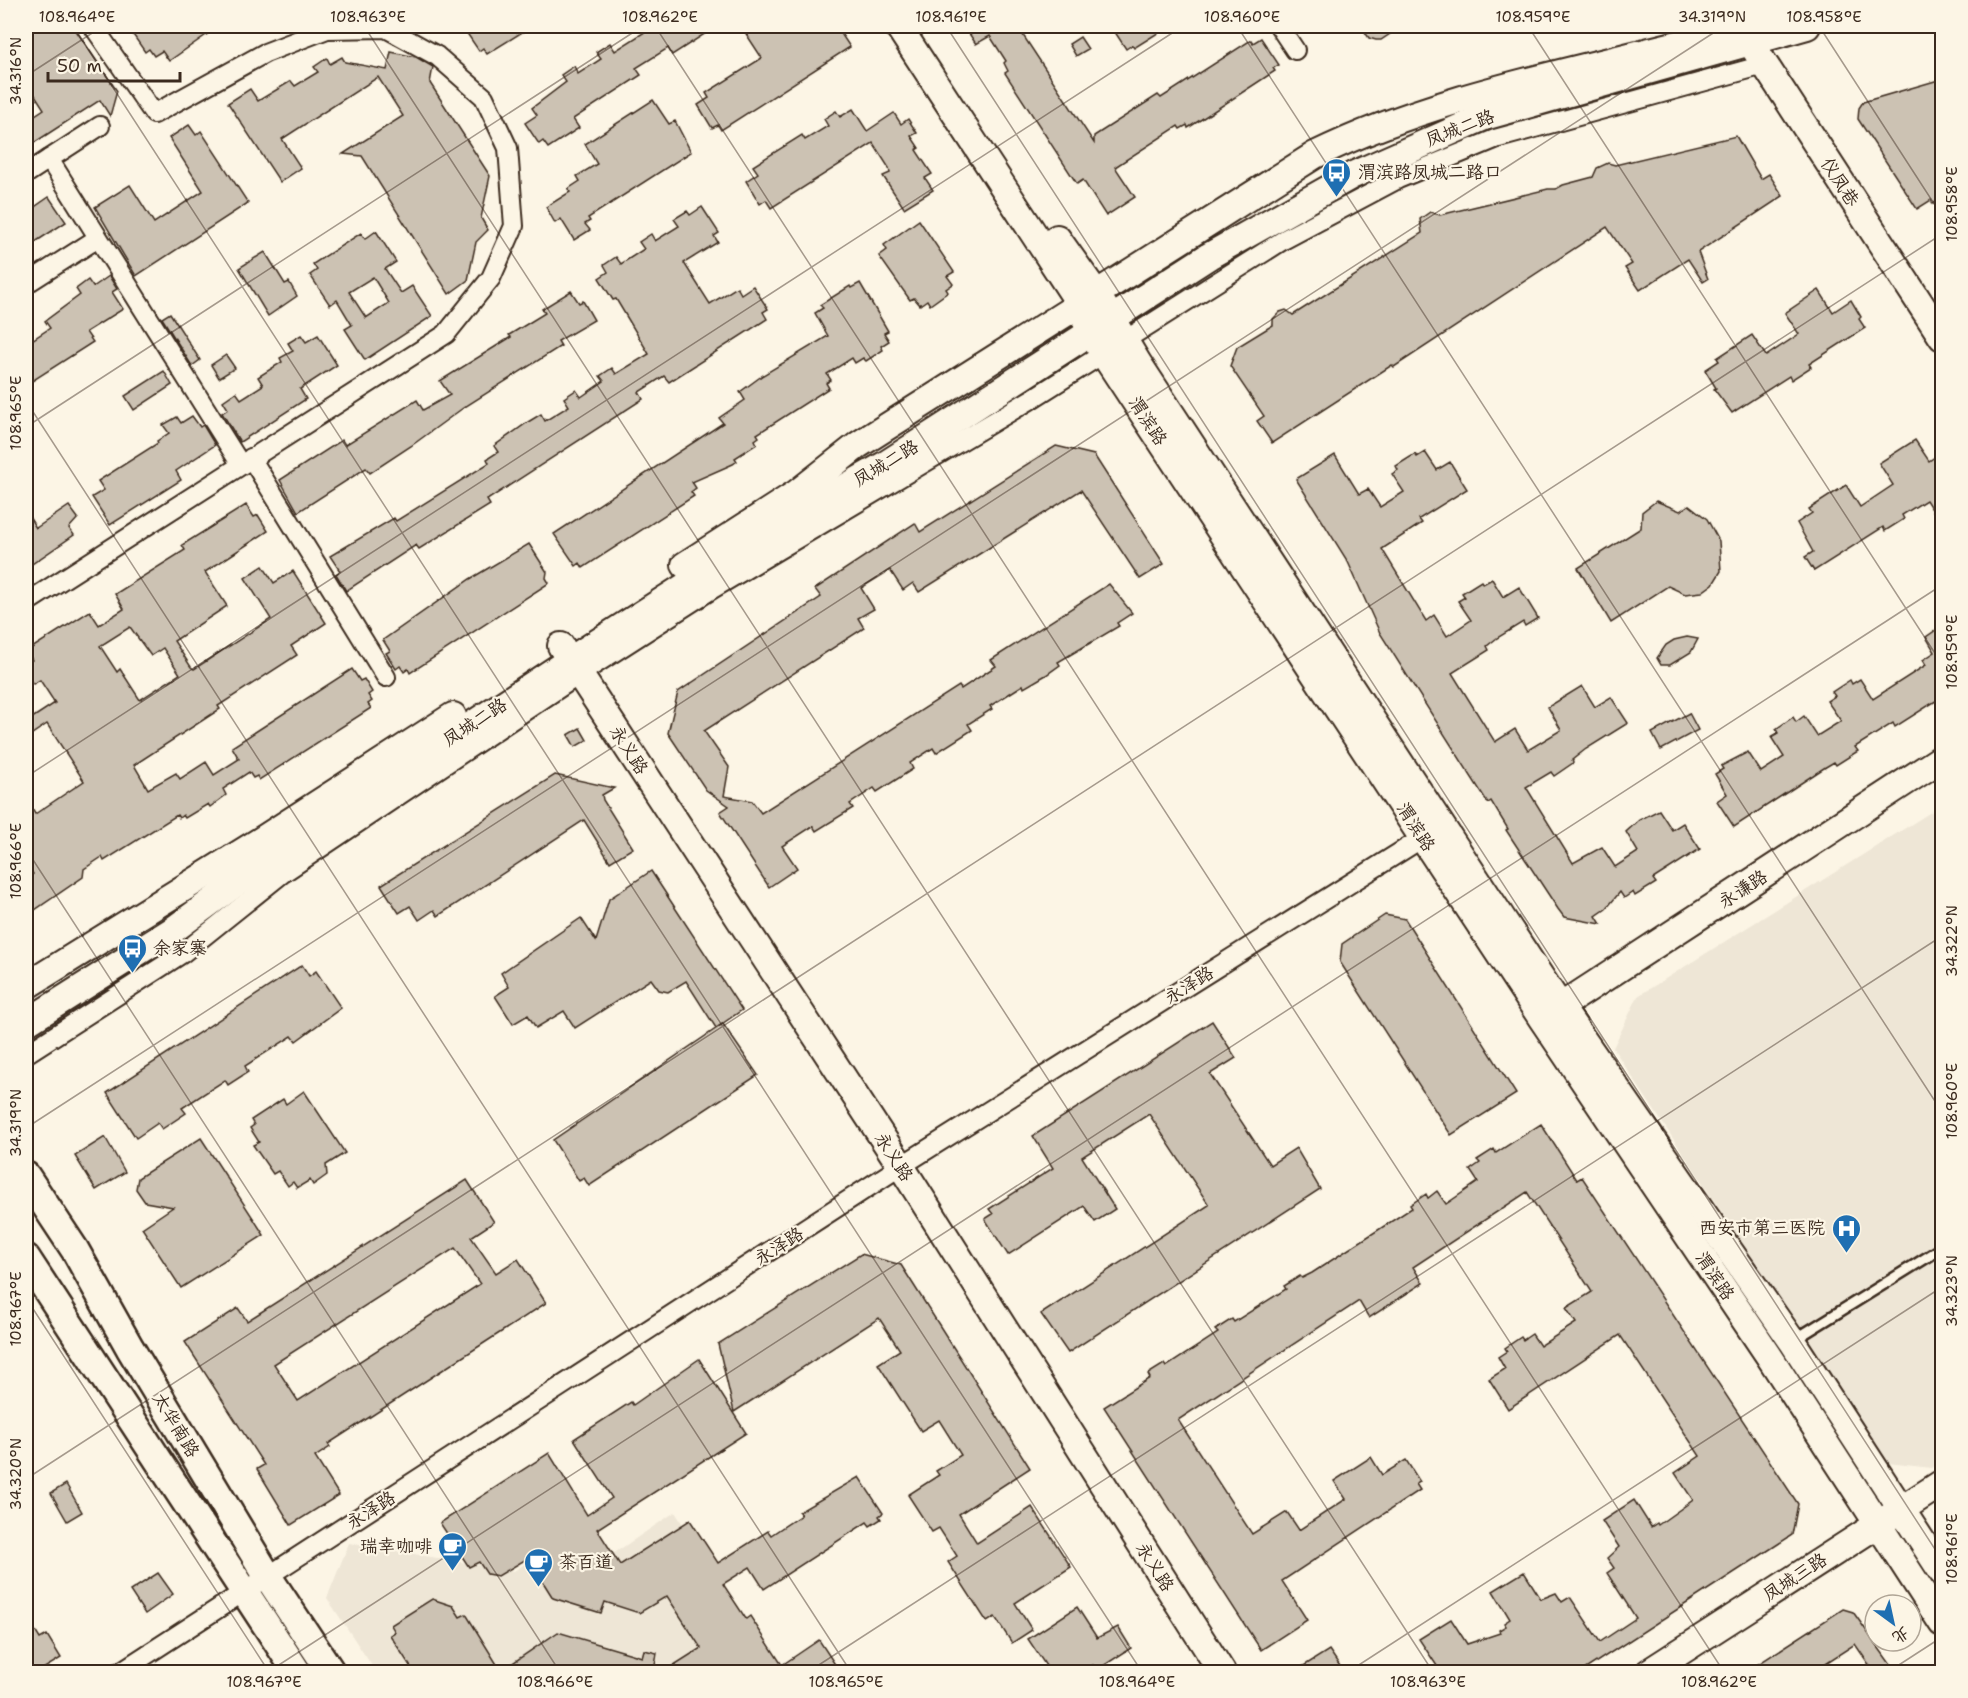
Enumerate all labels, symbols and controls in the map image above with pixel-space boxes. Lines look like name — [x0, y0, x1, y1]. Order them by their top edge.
text: 108.964°E — [39, 7, 115, 27]
text: 108.963°E — [330, 7, 406, 27]
text: 108.962°E — [622, 7, 698, 27]
text: 108.961°E — [915, 7, 987, 27]
text: 108.960°E — [1204, 7, 1280, 27]
text: 108.959°E — [1496, 7, 1570, 27]
text: 34.319°N — [1678, 7, 1746, 27]
text: 108.958°E — [1786, 7, 1862, 27]
text: 34.316°N — [6, 37, 26, 105]
scale bar — [48, 45, 180, 83]
text: 50 m — [57, 54, 102, 78]
street label: 凤城二路 — [1422, 104, 1498, 152]
street label: 仪凤巷 — [1815, 153, 1865, 211]
bus stop icon: 渭滨路凤城二路口 — [1321, 156, 1353, 198]
place label: 渭滨路凤城二路口 — [1358, 160, 1502, 184]
text: 108.958°E — [1942, 166, 1962, 242]
text: 108.965°E — [6, 376, 26, 450]
street label: 渭滨路 — [1123, 392, 1173, 450]
street label: 凤城二路 — [849, 434, 923, 492]
text: 108.959°E — [1942, 615, 1962, 689]
street label: 凤城二路 — [438, 692, 512, 752]
street label: 永义路 — [604, 721, 654, 779]
street label: 渭滨路 — [1391, 798, 1441, 856]
text: 108.966°E — [6, 823, 26, 899]
street label: 永谦路 — [1714, 864, 1772, 914]
text: 34.322°N — [1942, 905, 1962, 977]
bus stop icon: 余家寨 — [116, 932, 148, 974]
place label: 余家寨 — [153, 936, 207, 960]
street label: 永泽路 — [1160, 961, 1218, 1009]
text: 108.960°E — [1942, 1063, 1962, 1139]
text: 34.319°N — [6, 1089, 26, 1157]
street label: 永义路 — [869, 1128, 919, 1186]
hospital icon: 西安市第三医院 — [1830, 1212, 1862, 1254]
place label: 西安市第三医院 — [1699, 1216, 1825, 1240]
street label: 永泽路 — [750, 1221, 808, 1271]
street label: 渭滨路 — [1690, 1247, 1740, 1305]
text: 34.323°N — [1942, 1255, 1962, 1327]
text: 108.967°E — [6, 1271, 26, 1347]
street label: 太华南路 — [147, 1388, 205, 1462]
text: 34.320°N — [6, 1438, 26, 1510]
street label: 永泽路 — [342, 1485, 400, 1535]
text: 108.961°E — [1942, 1513, 1962, 1585]
cafe icon: 瑞幸咖啡 — [437, 1530, 469, 1572]
place label: 瑞幸咖啡 — [360, 1534, 432, 1558]
street label: 永义路 — [1131, 1538, 1179, 1596]
cafe icon: 茶百道 — [522, 1546, 554, 1588]
street label: 凤城三路 — [1758, 1547, 1832, 1607]
place label: 茶百道 — [559, 1550, 613, 1574]
north arrow — [1863, 1593, 1923, 1653]
text: 北 — [1888, 1622, 1913, 1648]
text: 108.967°E — [226, 1672, 302, 1692]
text: 108.966°E — [517, 1672, 593, 1692]
text: 108.965°E — [809, 1672, 883, 1692]
text: 108.964°E — [1099, 1672, 1175, 1692]
text: 108.963°E — [1390, 1672, 1466, 1692]
text: 108.962°E — [1681, 1672, 1757, 1692]

